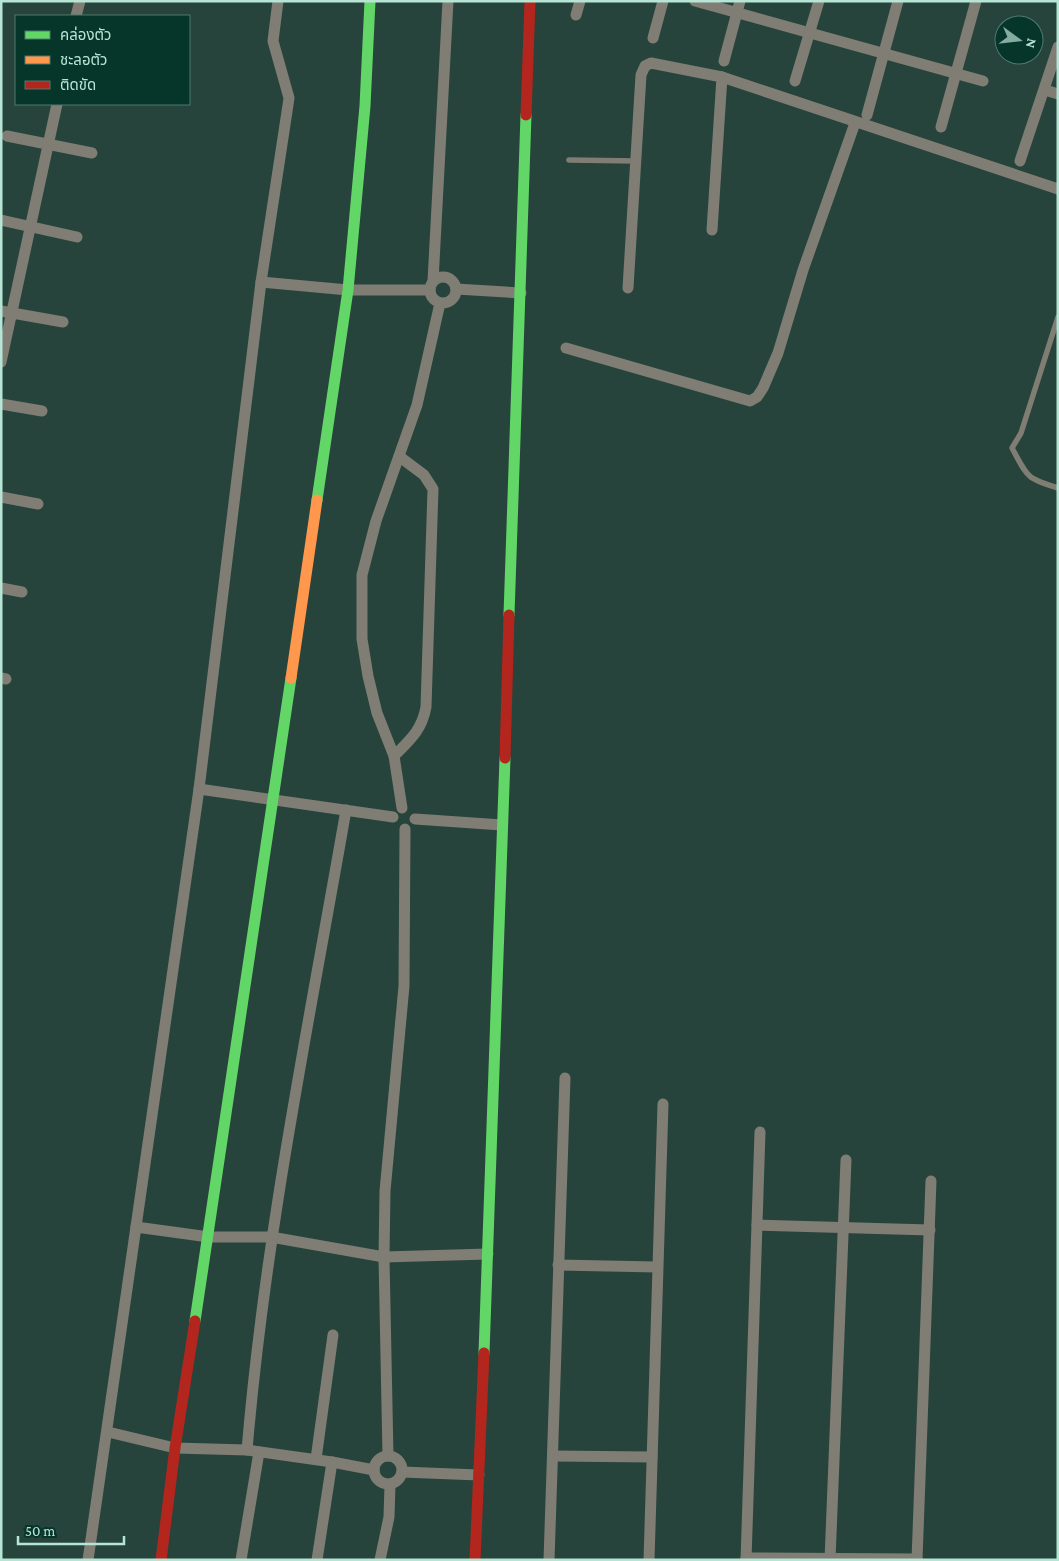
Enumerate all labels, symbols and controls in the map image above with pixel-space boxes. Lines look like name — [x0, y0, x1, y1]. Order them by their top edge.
legend — [15, 15, 190, 105]
north arrow — [994, 15, 1044, 65]
text: คล่องตัว — [60, 26, 111, 43]
text: N — [1022, 37, 1041, 50]
text: ชะลอตัว — [60, 52, 107, 68]
text: ติดขัด — [60, 77, 96, 93]
scale bar — [18, 1514, 124, 1546]
text: 50 m — [25, 1523, 55, 1539]

